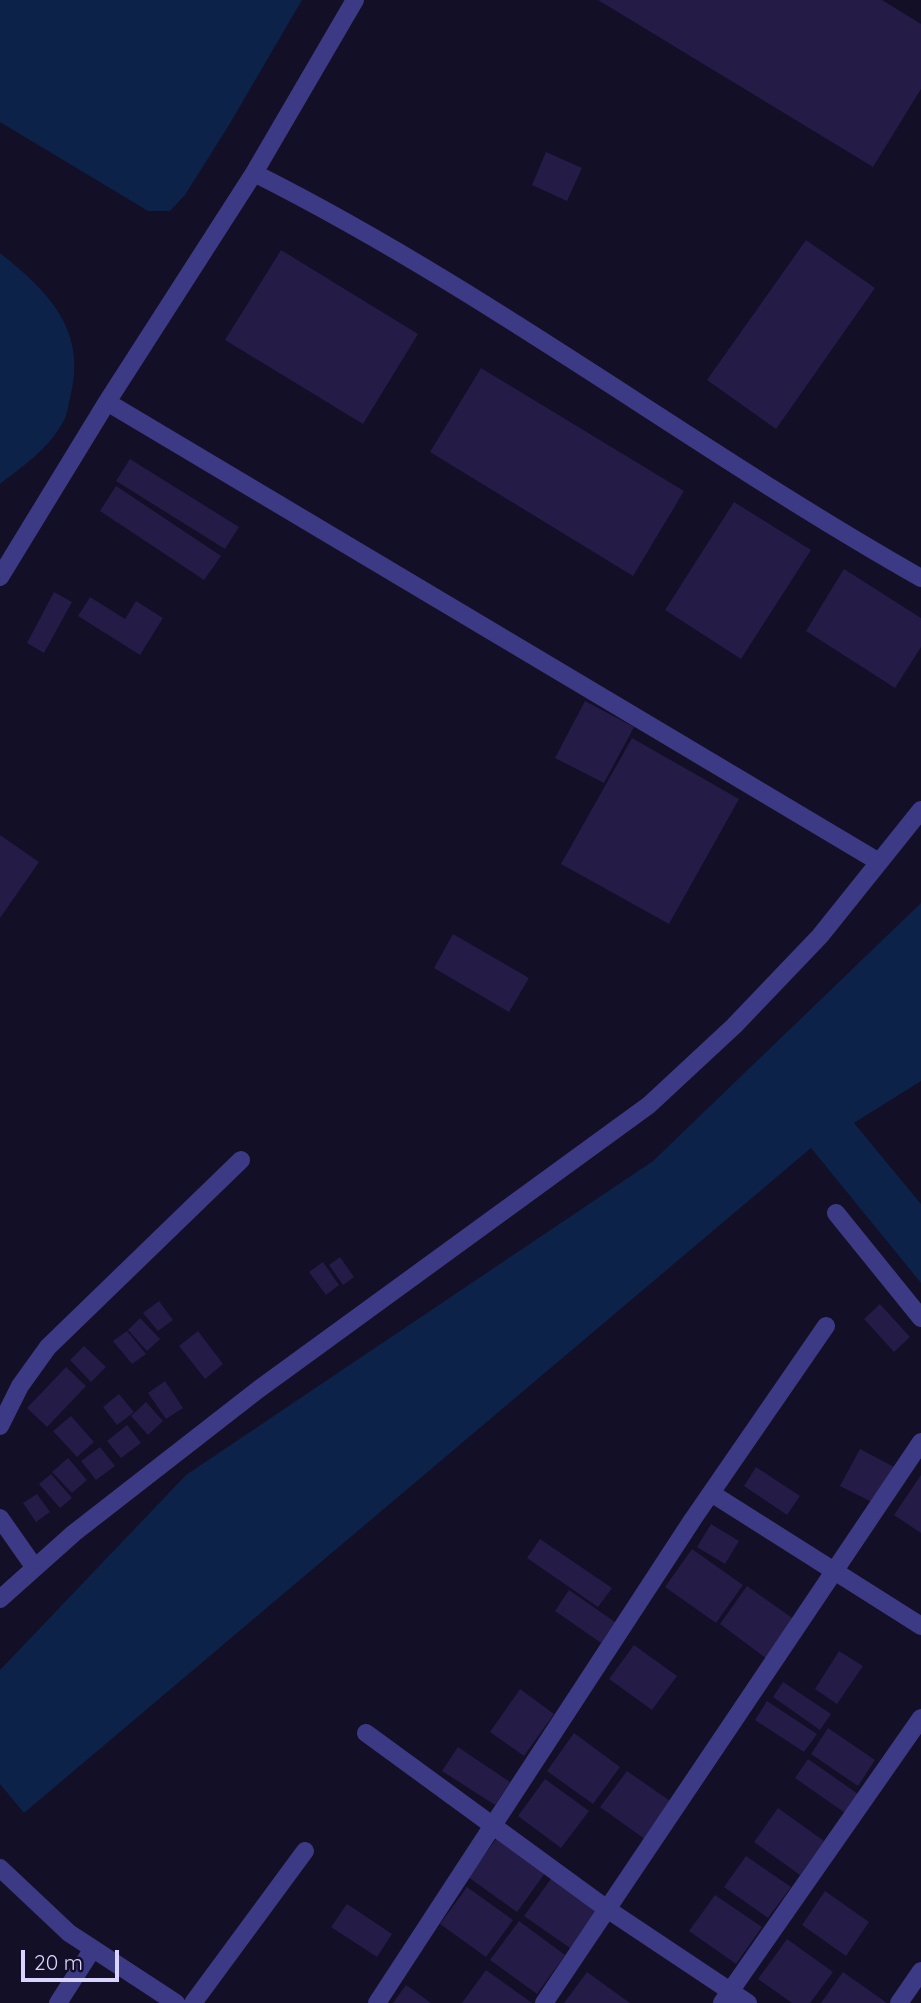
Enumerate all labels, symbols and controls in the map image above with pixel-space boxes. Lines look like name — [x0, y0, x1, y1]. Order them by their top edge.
scale bar — [24, 1937, 122, 1981]
text: 20 m — [34, 1949, 83, 1975]

